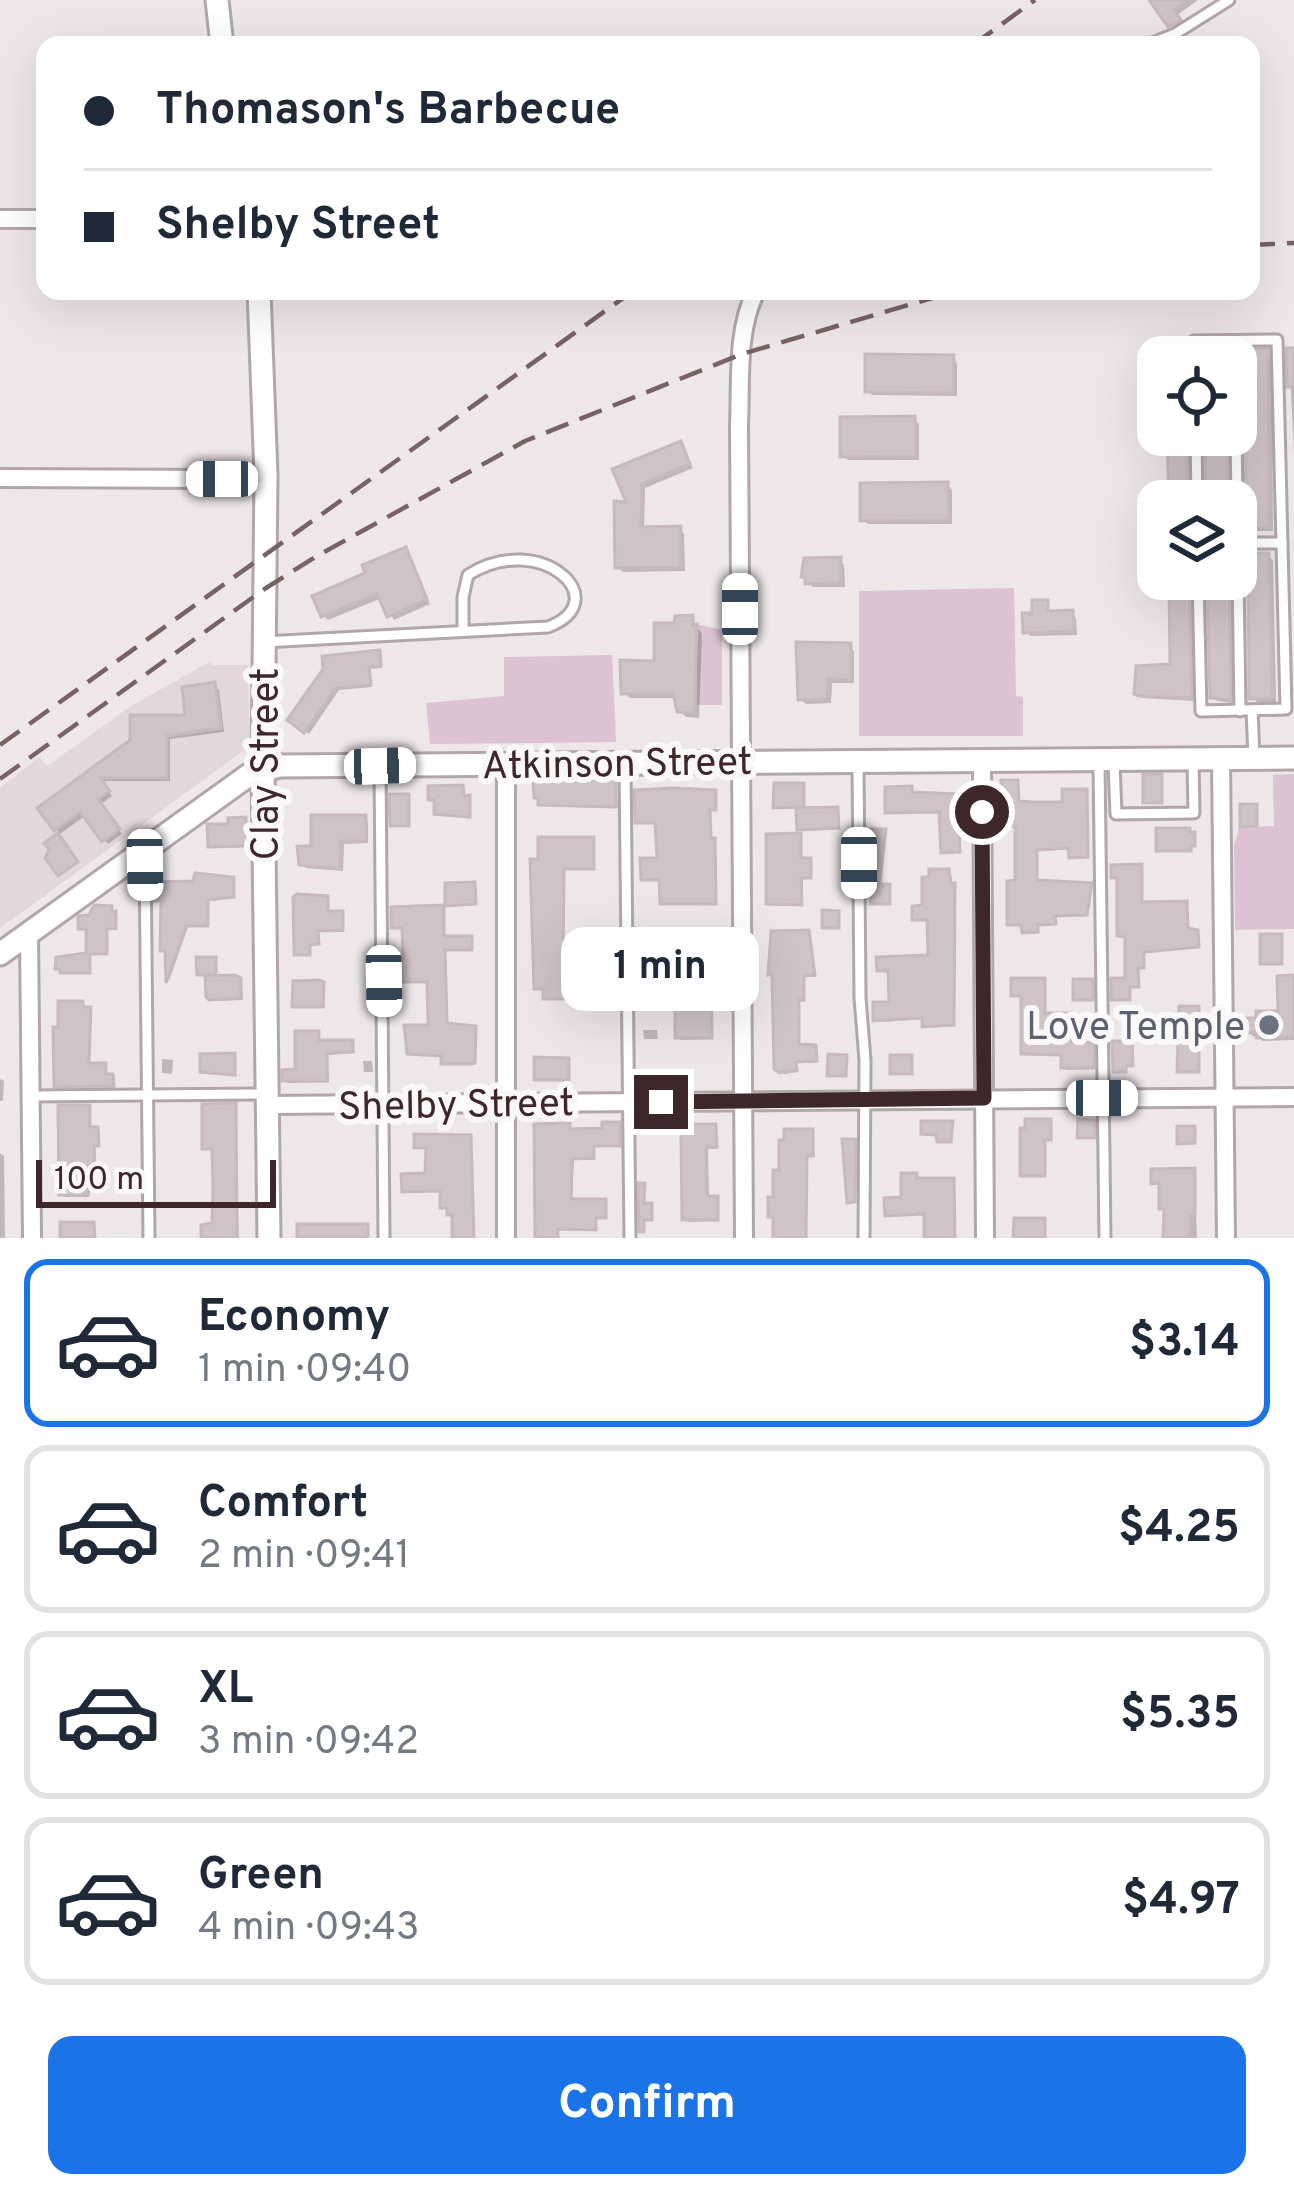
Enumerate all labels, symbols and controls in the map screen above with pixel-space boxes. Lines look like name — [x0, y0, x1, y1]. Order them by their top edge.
text: Thomason's Barbecue — [156, 83, 620, 140]
text: Shelby Street — [156, 198, 440, 255]
map controls — [1137, 336, 1257, 600]
button: locate — [1137, 336, 1257, 456]
car — [186, 461, 258, 497]
button: layers — [1137, 480, 1257, 600]
car — [722, 573, 758, 645]
street label: Clay Street — [244, 667, 293, 861]
street label: Atkinson Street — [481, 740, 753, 793]
car — [343, 747, 417, 785]
route start — [955, 785, 1009, 839]
car — [841, 827, 877, 899]
car — [126, 829, 164, 901]
callout: 1 min — [562, 928, 760, 1012]
text: 1 min — [613, 944, 707, 993]
car — [365, 945, 403, 1017]
place label: Love Temple — [1026, 1005, 1245, 1054]
marker: Love Temple — [1256, 1012, 1282, 1038]
route end — [634, 1075, 688, 1129]
car — [1066, 1080, 1138, 1116]
street label: Shelby Street — [338, 1081, 574, 1134]
scale bar — [36, 1154, 276, 1207]
text: 100 m — [54, 1160, 144, 1202]
icon: car — [54, 1289, 162, 1397]
text: Economy — [198, 1290, 390, 1347]
text: $3.14 — [1129, 1315, 1240, 1372]
text: 1 min · 09:40 — [198, 1347, 411, 1396]
icon: car — [54, 1475, 162, 1583]
text: Comfort — [198, 1476, 368, 1533]
text: $4.25 — [1118, 1501, 1240, 1558]
text: 2 min · 09:41 — [198, 1533, 410, 1582]
icon: car — [54, 1661, 162, 1769]
text: XL — [198, 1662, 253, 1719]
text: $5.35 — [1120, 1687, 1240, 1744]
text: 3 min · 09:42 — [198, 1719, 419, 1768]
icon: car — [54, 1847, 162, 1955]
text: Green — [198, 1848, 324, 1905]
text: $4.97 — [1122, 1873, 1240, 1930]
text: 4 min · 09:43 — [198, 1905, 419, 1954]
button: Confirm — [48, 2036, 1246, 2174]

